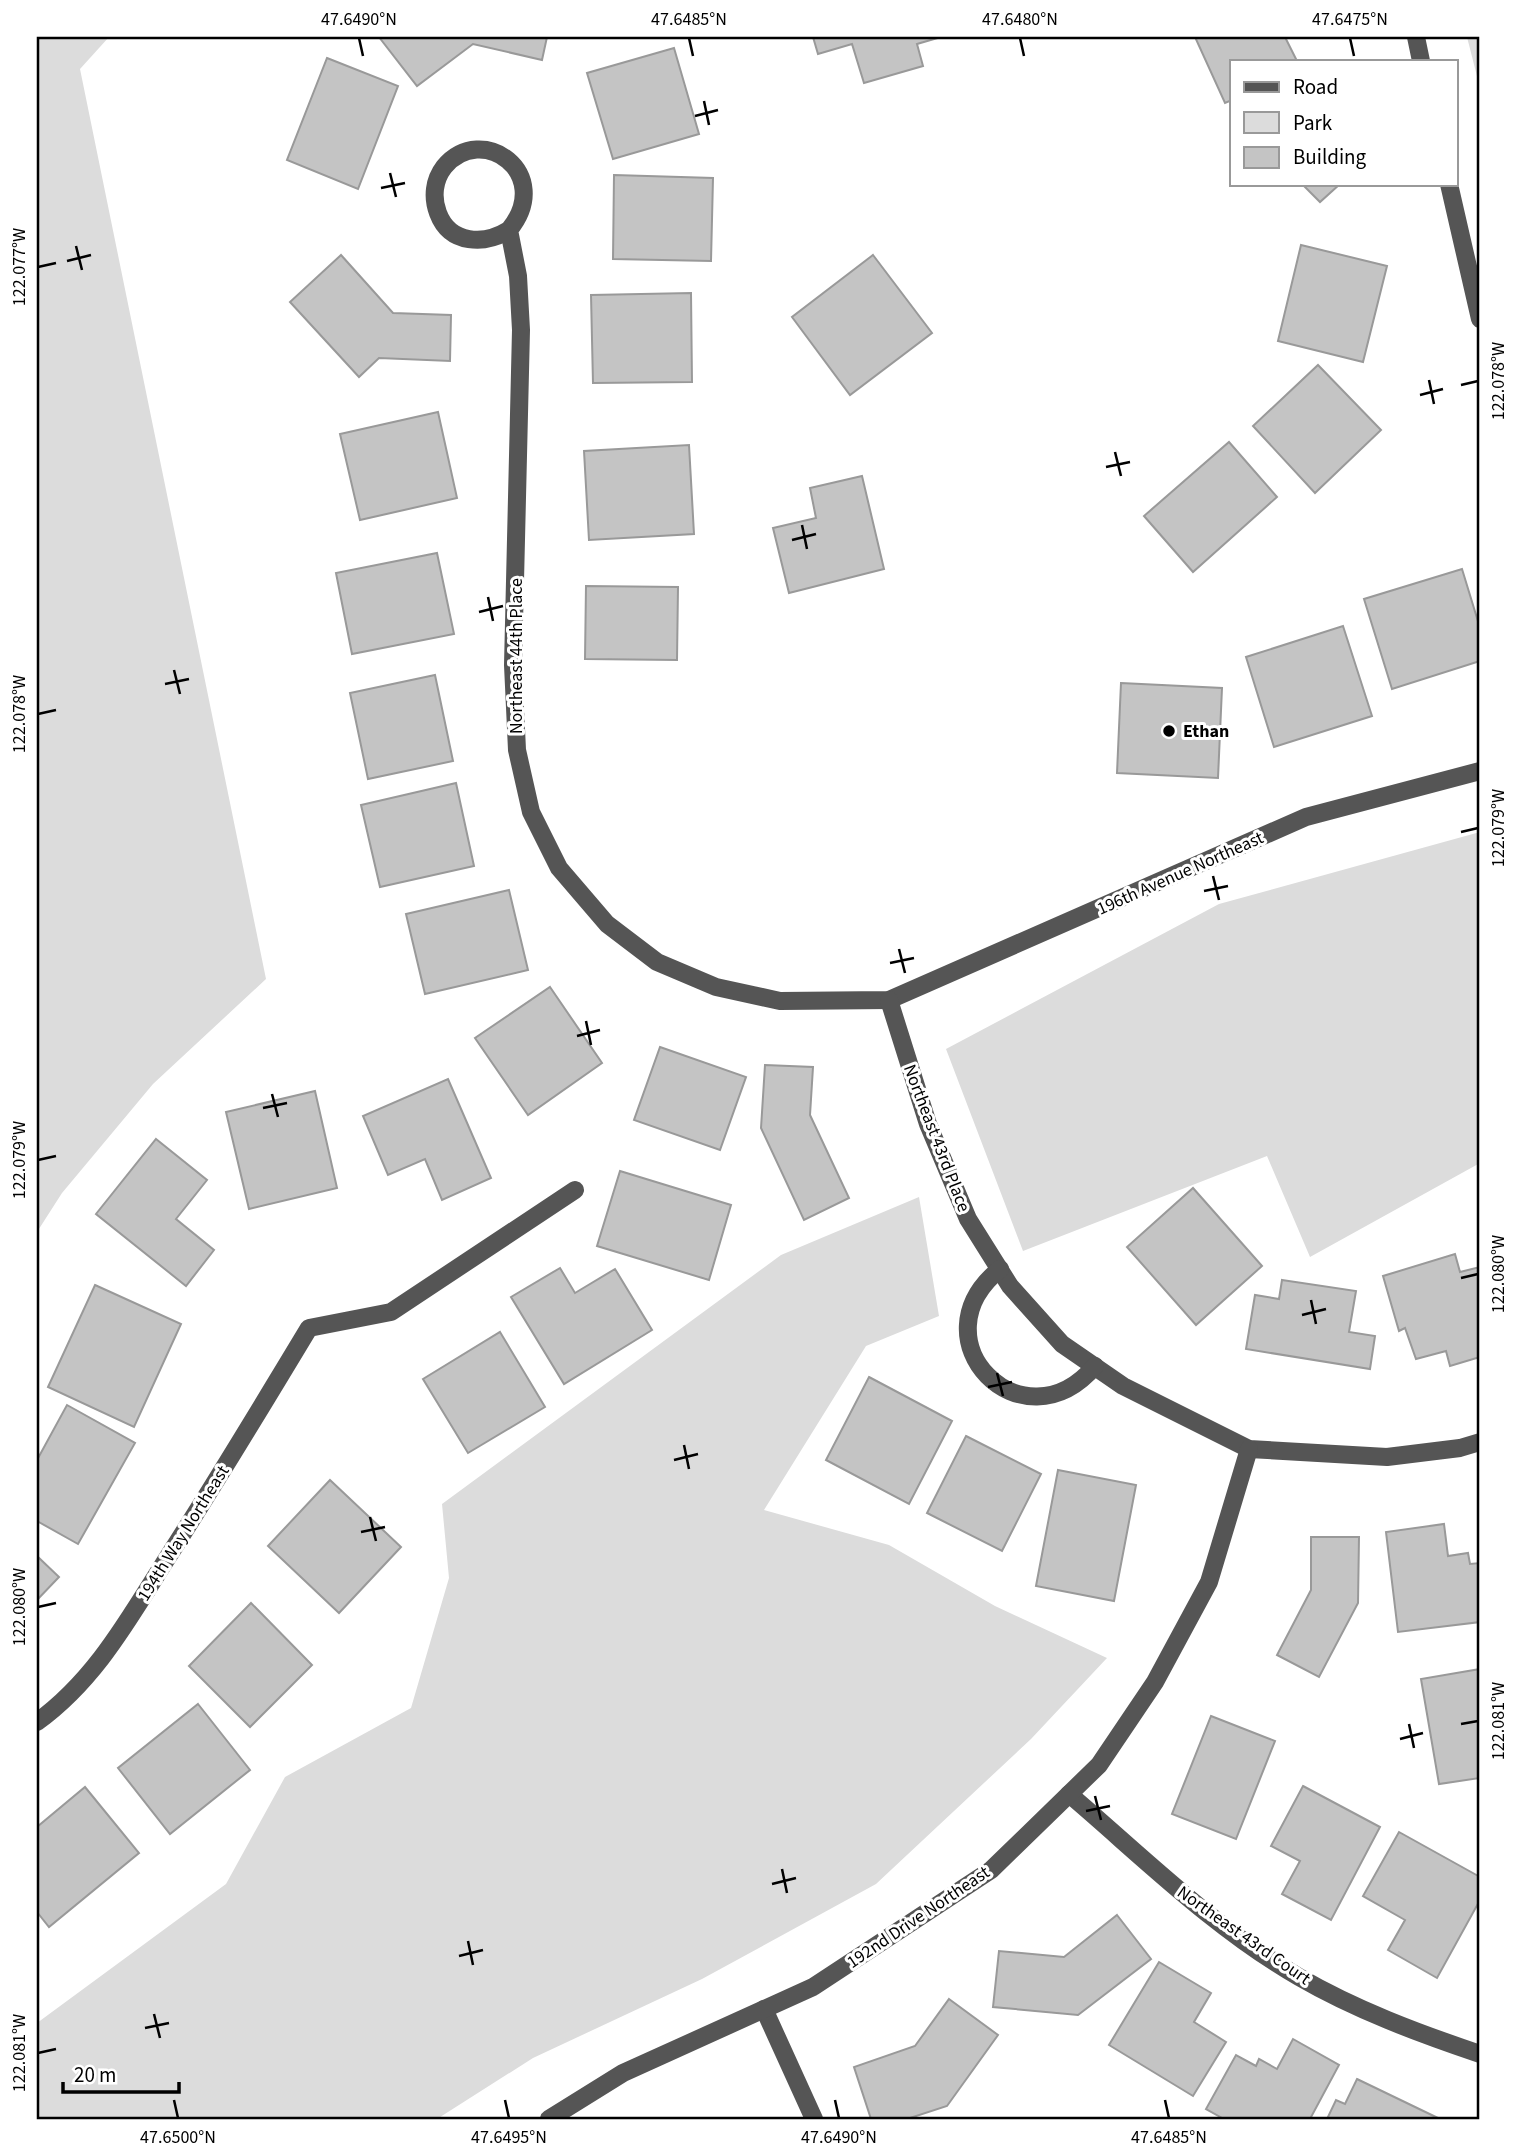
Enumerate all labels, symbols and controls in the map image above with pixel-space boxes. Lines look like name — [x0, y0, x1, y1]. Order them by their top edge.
text: 47.6490°N — [321, 7, 397, 32]
text: 47.6485°N — [651, 7, 727, 32]
text: 47.6480°N — [982, 7, 1058, 32]
text: 47.6475°N — [1312, 7, 1388, 32]
legend — [1230, 60, 1458, 186]
text: Road — [1293, 72, 1338, 102]
text: Park — [1293, 108, 1333, 138]
text: Building — [1293, 142, 1367, 172]
text: 122.077°W — [7, 228, 32, 306]
text: 122.078°W — [1486, 342, 1511, 420]
street label: Northeast 44th Place — [504, 578, 529, 734]
text: 122.078°W — [7, 675, 32, 753]
place label: Ethan — [1183, 719, 1229, 744]
marker: Ethan — [1161, 723, 1177, 739]
text: 122.079°W — [1486, 789, 1511, 867]
street label: 196th Avenue Northeast — [1093, 825, 1267, 921]
street label: Northeast 43rd Place — [897, 1061, 976, 1216]
text: 122.079°W — [7, 1121, 32, 1199]
text: 122.080°W — [1486, 1235, 1511, 1313]
street label: 194th Way Northeast — [132, 1461, 235, 1606]
text: 122.080°W — [7, 1568, 32, 1646]
text: 122.081°W — [1486, 1682, 1511, 1760]
street label: 192nd Drive Northeast — [842, 1860, 995, 1975]
street label: Northeast 43rd Court — [1172, 1880, 1316, 1991]
text: 122.081°W — [7, 2014, 32, 2092]
scale bar — [63, 2051, 178, 2095]
text: 20 m — [74, 2060, 116, 2090]
text: 47.6500°N — [140, 2125, 216, 2150]
text: 47.6495°N — [471, 2125, 547, 2150]
text: 47.6490°N — [801, 2125, 877, 2150]
text: 47.6485°N — [1131, 2125, 1207, 2150]

